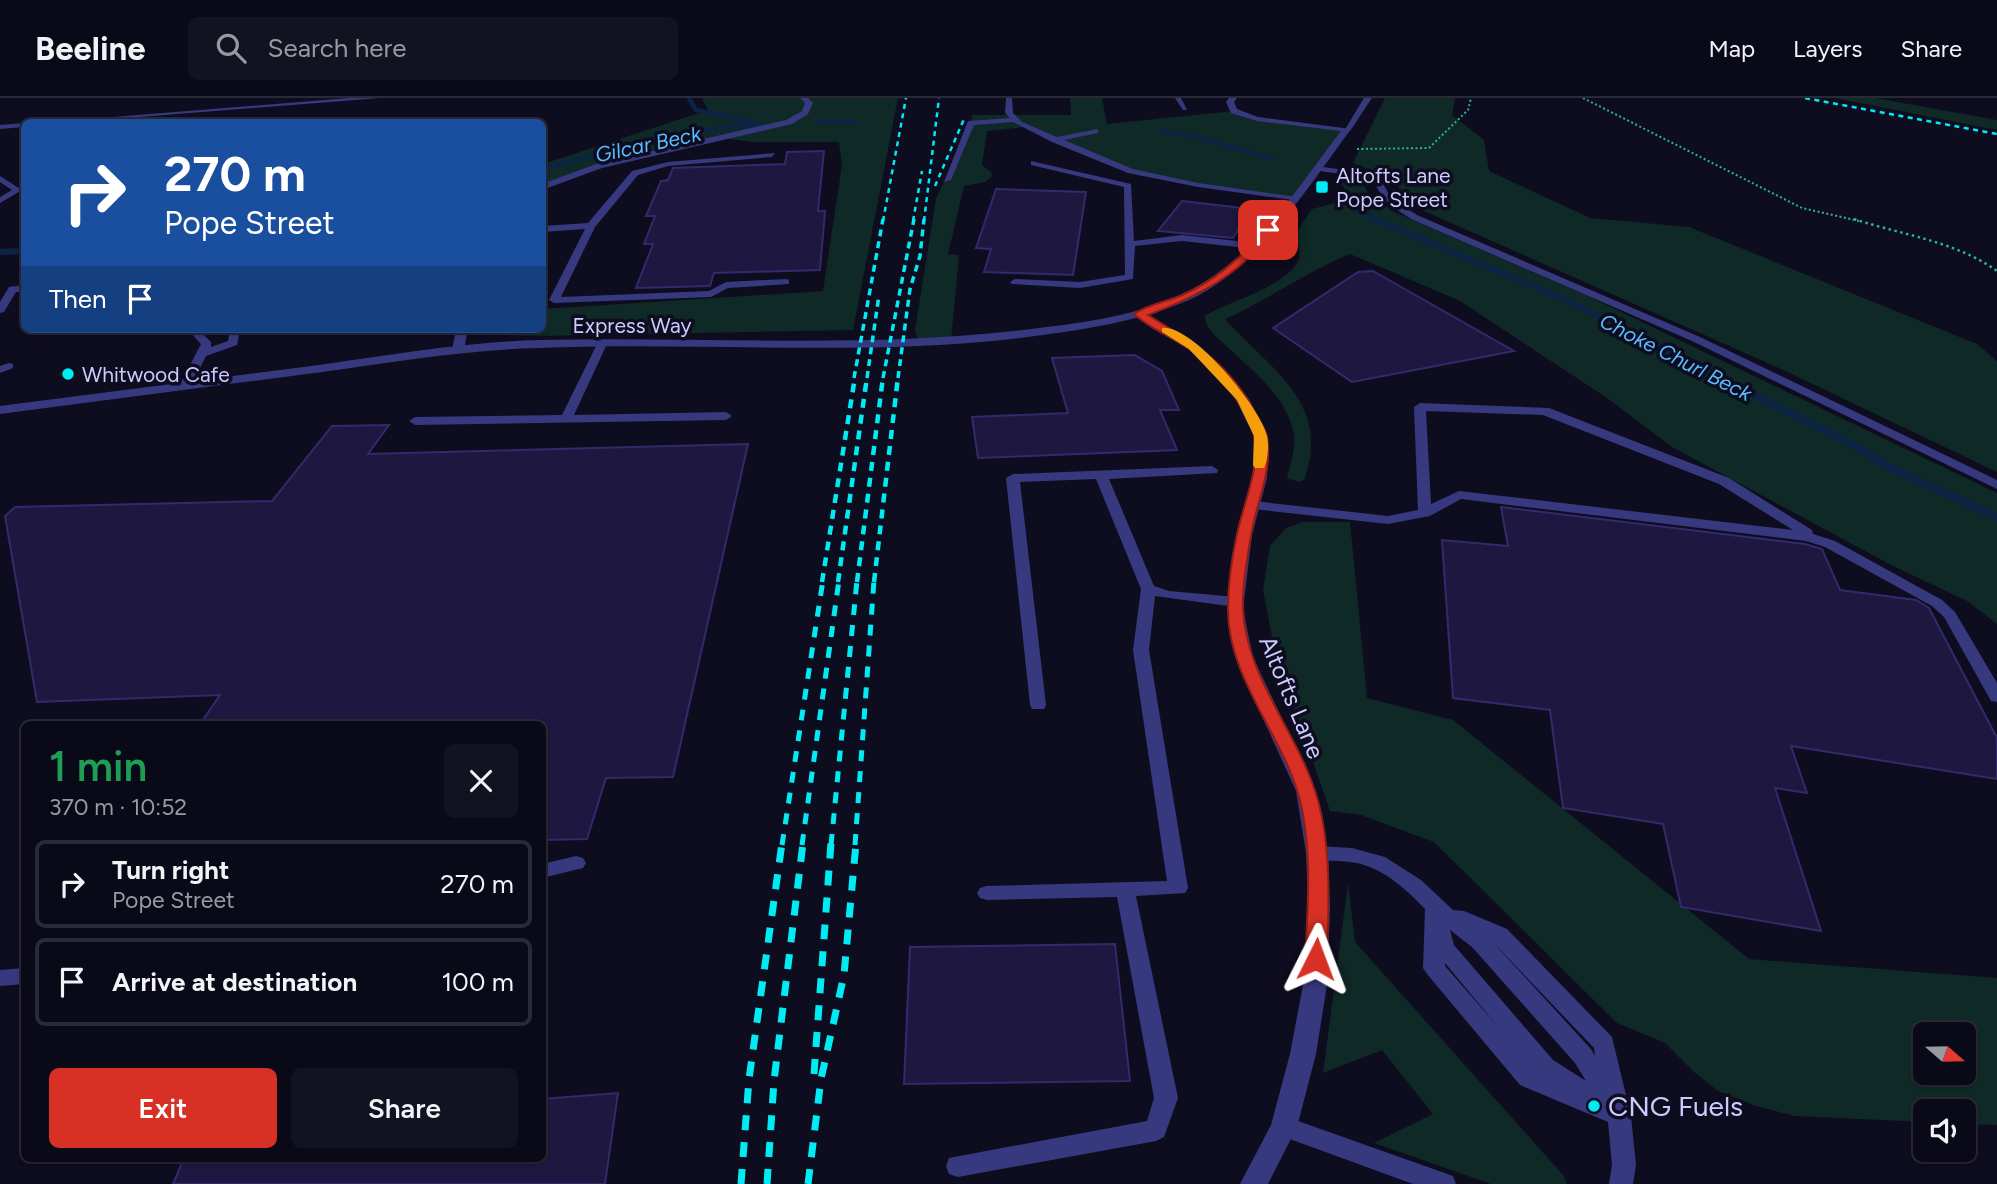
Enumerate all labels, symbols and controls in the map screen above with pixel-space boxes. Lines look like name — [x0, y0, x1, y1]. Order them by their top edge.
search box — [188, 17, 678, 80]
text: Beeline — [35, 29, 146, 68]
icon: search — [212, 29, 250, 67]
text: Search here — [268, 32, 406, 64]
text: Map — [1708, 34, 1755, 63]
text: Layers — [1793, 34, 1862, 63]
text: Share — [1900, 34, 1962, 63]
water label: Gilcar Beck — [593, 120, 704, 167]
text: 270 m — [164, 144, 306, 203]
icon: right — [49, 147, 140, 238]
place label: Altofts Lane Pope Street — [1336, 163, 1450, 212]
marker: Altofts Lane Pope Street — [1314, 179, 1330, 195]
pin — [1238, 200, 1298, 260]
text: Pope Street — [164, 204, 335, 242]
icon: arrive — [1249, 211, 1287, 249]
icon: arrive — [121, 280, 159, 318]
text: Then — [49, 283, 107, 315]
water label: Choke Churl Beck — [1596, 308, 1757, 406]
street label: Express Way — [572, 313, 692, 338]
place label: Whitwood Cafe — [82, 362, 230, 387]
marker: Whitwood Cafe — [60, 366, 76, 382]
street label: Altofts Lane — [1253, 631, 1331, 763]
text: 1 min — [49, 741, 147, 792]
button: close — [444, 744, 518, 818]
text: 370 m · 10:52 — [49, 793, 187, 821]
text: Turn right — [112, 854, 229, 886]
icon: right — [53, 865, 91, 903]
text: 270 m — [440, 868, 514, 900]
text: Pope Street — [112, 886, 235, 914]
position arrow — [1279, 922, 1353, 996]
icon: arrive — [53, 963, 91, 1001]
text: Arrive at destination — [112, 966, 357, 998]
text: 100 m — [441, 966, 514, 998]
north arrow — [1913, 1022, 1976, 1085]
map controls — [1913, 1022, 1976, 1162]
button: Exit — [49, 1068, 277, 1148]
button: Share — [291, 1068, 518, 1148]
place label: CNG Fuels — [1608, 1089, 1743, 1123]
marker: CNG Fuels — [1586, 1098, 1602, 1114]
button: sound — [1913, 1099, 1976, 1162]

